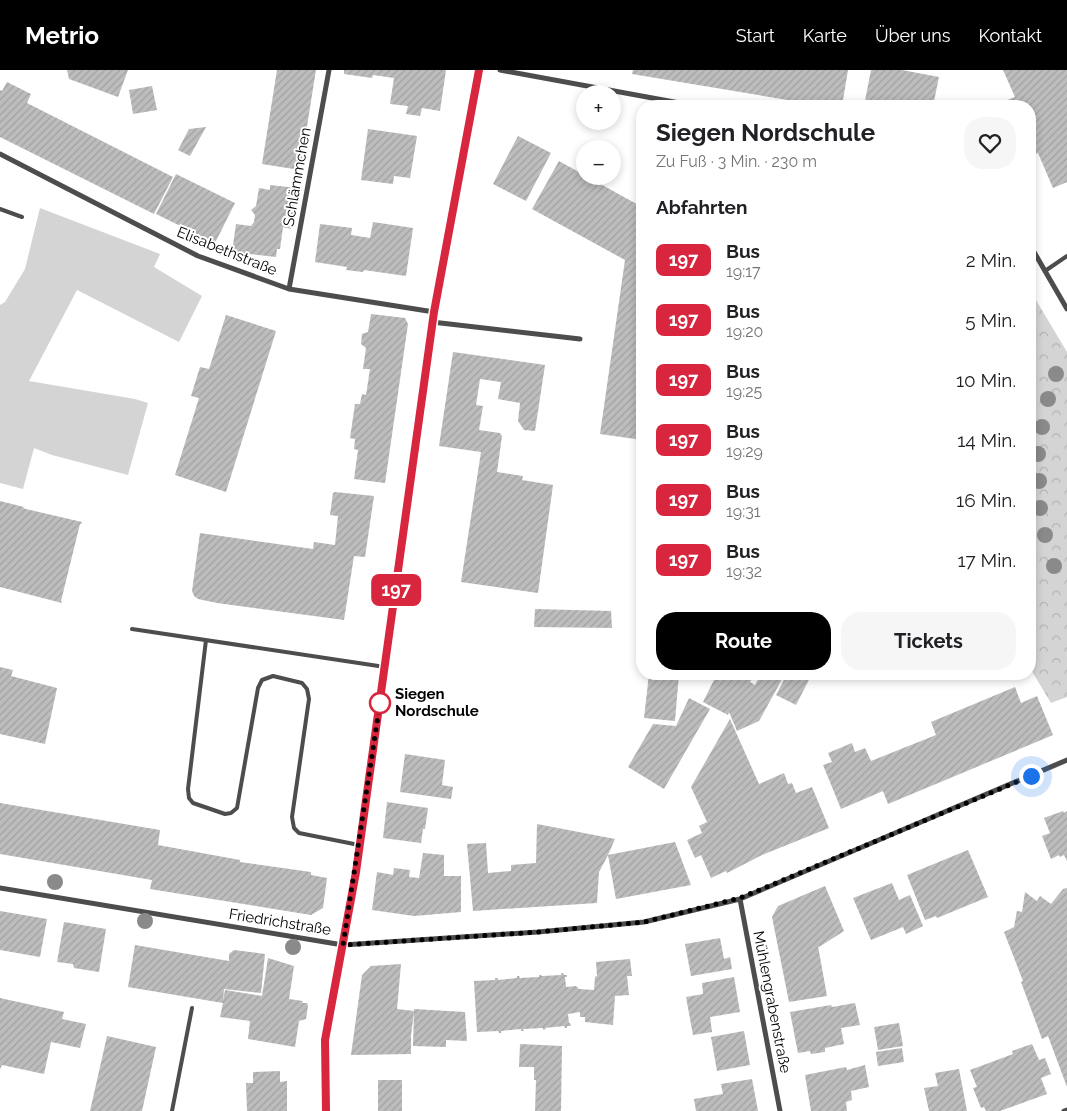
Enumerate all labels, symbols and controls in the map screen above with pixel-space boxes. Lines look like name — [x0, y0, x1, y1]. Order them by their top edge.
text: Metrio — [25, 21, 99, 50]
text: Start — [736, 25, 775, 46]
text: Karte — [803, 25, 847, 46]
text: Über uns — [875, 25, 950, 46]
text: Kontakt — [978, 25, 1042, 46]
map controls — [576, 85, 621, 185]
button: + — [576, 85, 621, 130]
button: heart — [964, 117, 1016, 169]
text: Siegen Nordschule — [656, 118, 875, 147]
street label: Schlämmchen — [279, 126, 315, 228]
button: − — [576, 140, 621, 185]
text: Zu Fuß · 3 Min. · 230 m — [656, 152, 817, 171]
text: Abfahrten — [656, 196, 747, 218]
street label: Elisabethstraße — [174, 223, 280, 279]
text: Bus — [726, 240, 760, 262]
text: 197 — [669, 249, 698, 270]
text: 2 Min. — [966, 249, 1016, 271]
text: 19:17 — [726, 262, 761, 281]
text: Bus — [726, 300, 760, 322]
text: 197 — [669, 309, 698, 330]
text: 5 Min. — [965, 309, 1016, 331]
text: 19:20 — [726, 322, 763, 341]
text: Bus — [726, 360, 760, 382]
text: 197 — [669, 369, 698, 390]
text: 10 Min. — [956, 369, 1016, 391]
text: 19:25 — [726, 382, 762, 401]
text: Bus — [726, 420, 760, 442]
text: 197 — [669, 429, 698, 450]
text: 14 Min. — [957, 429, 1016, 451]
text: 19:29 — [726, 442, 763, 461]
text: Bus — [726, 480, 760, 502]
text: 197 — [669, 489, 698, 510]
text: 16 Min. — [956, 489, 1016, 511]
text: 19:31 — [726, 502, 761, 521]
text: Bus — [726, 540, 760, 562]
text: 197 — [669, 549, 698, 570]
text: 17 Min. — [957, 549, 1016, 571]
text: 19:32 — [726, 562, 762, 581]
line badge: 197 — [367, 574, 425, 606]
text: 197 — [381, 579, 411, 600]
button: Route — [656, 612, 831, 670]
button: Tickets — [841, 612, 1016, 670]
place label: Siegen Nordschule — [395, 685, 479, 720]
marker: Siegen Nordschule — [369, 692, 391, 714]
your location — [1019, 764, 1044, 789]
street label: Friedrichstraße — [228, 905, 333, 939]
street label: Mühlengrabenstraße — [749, 929, 795, 1075]

